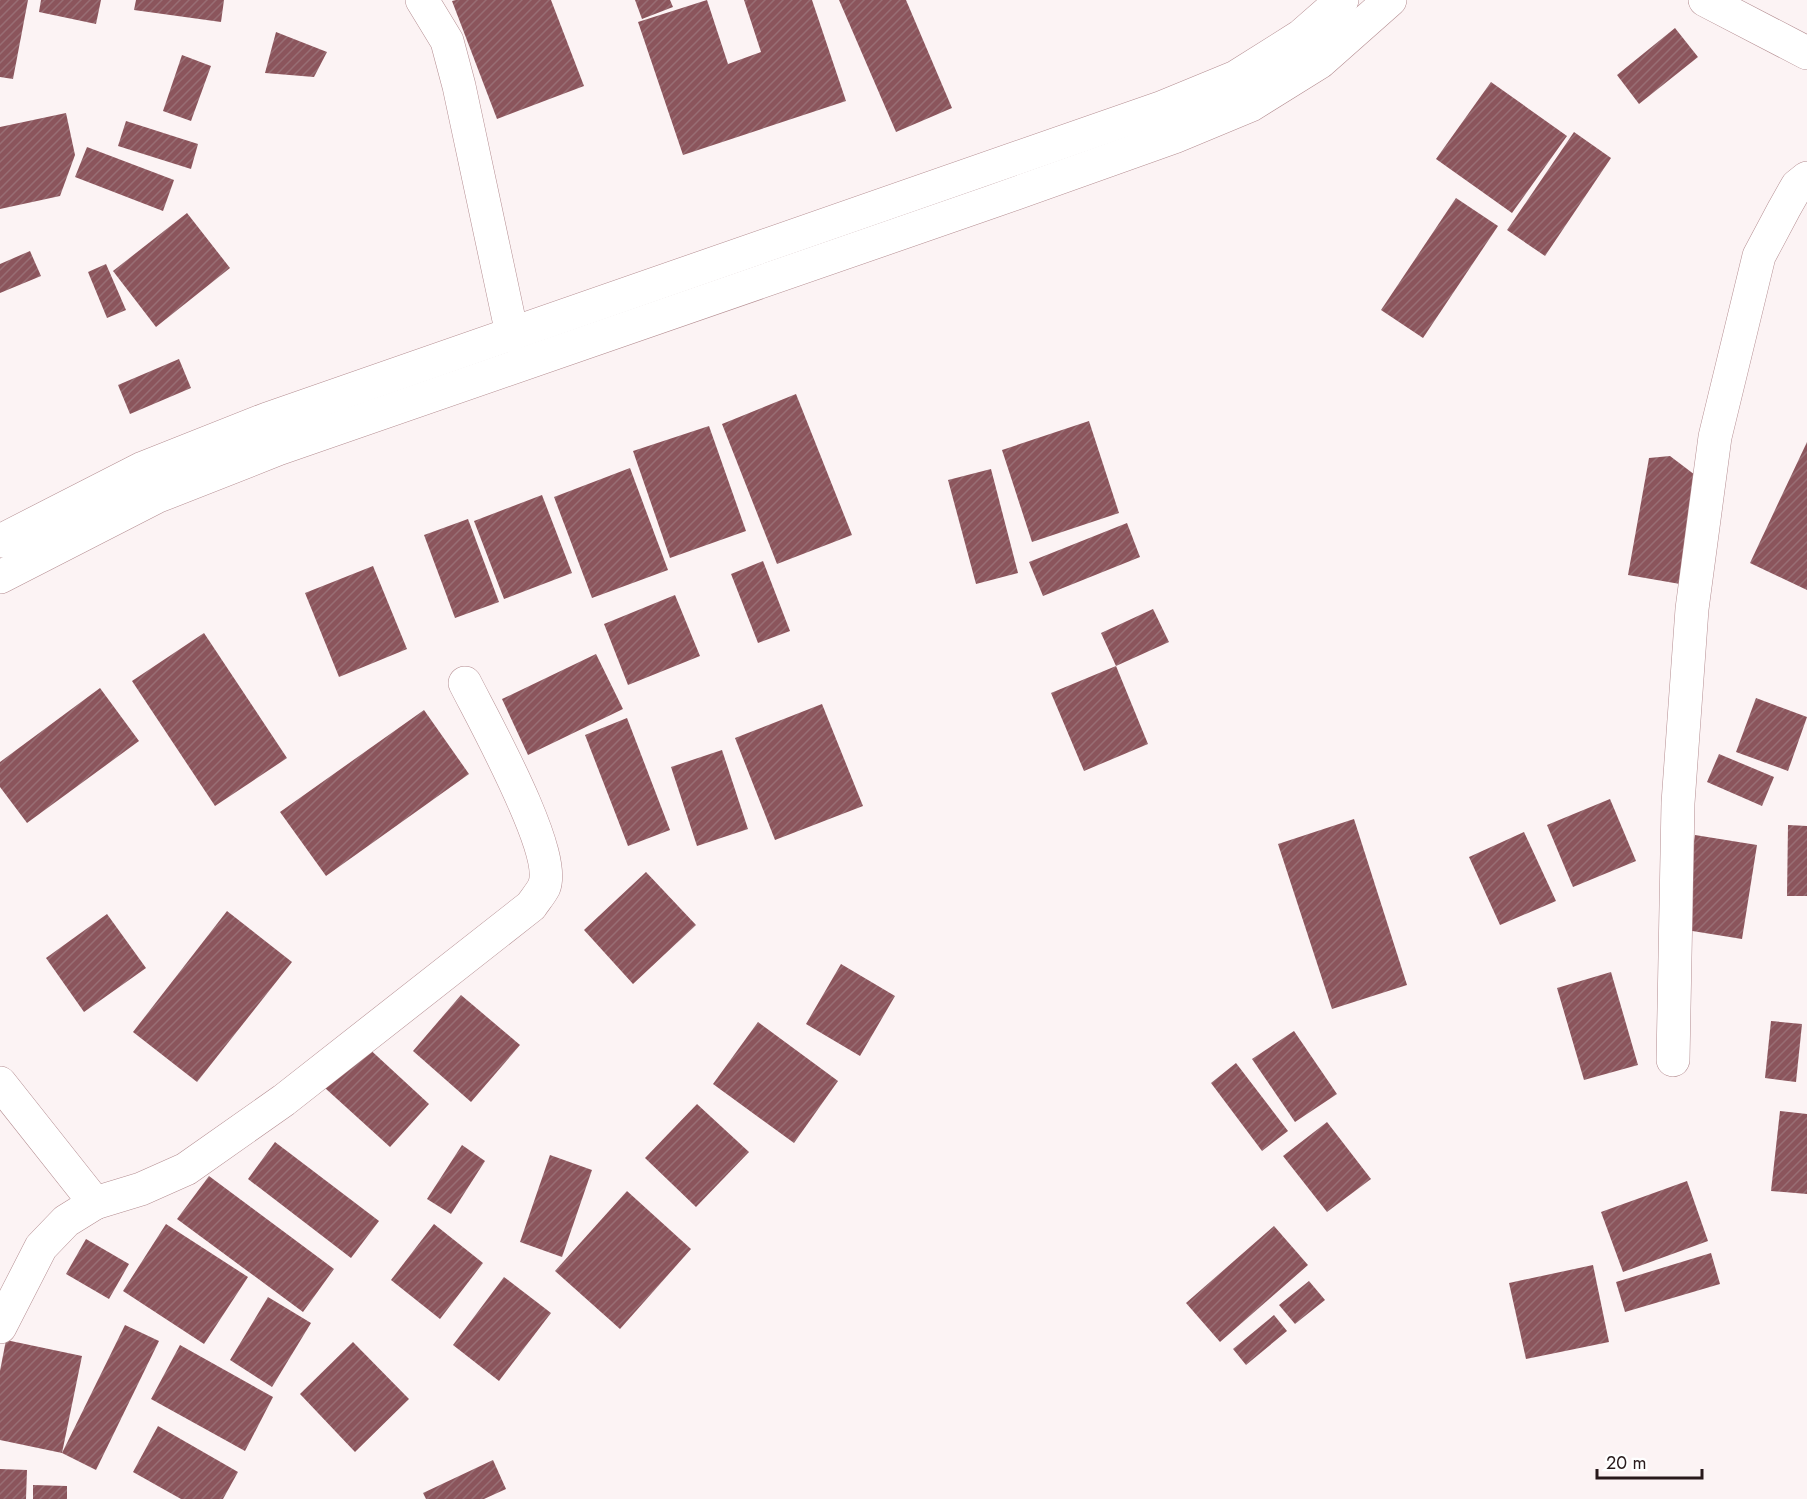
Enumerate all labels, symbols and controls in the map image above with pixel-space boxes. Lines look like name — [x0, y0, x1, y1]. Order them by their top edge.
scale bar — [1597, 1442, 1702, 1480]
text: 20 m — [1606, 1450, 1646, 1476]

